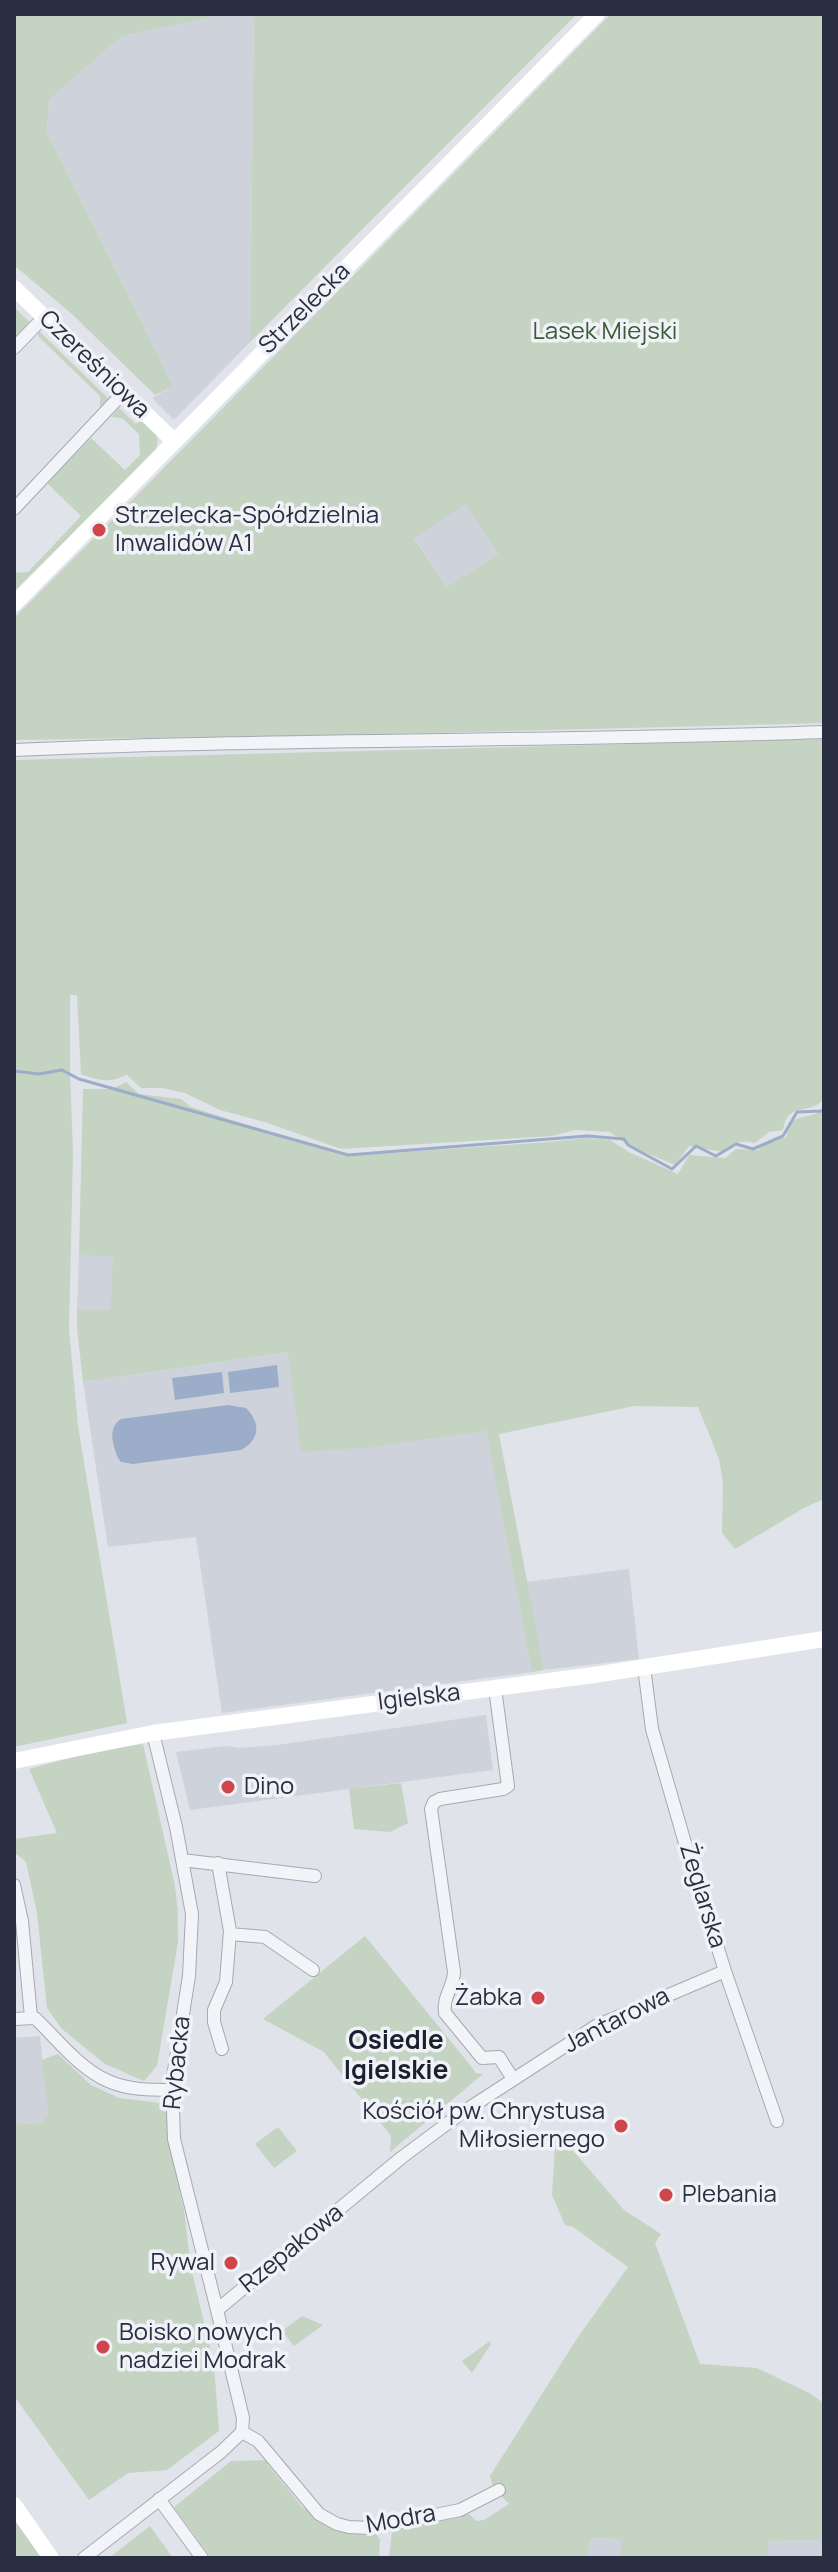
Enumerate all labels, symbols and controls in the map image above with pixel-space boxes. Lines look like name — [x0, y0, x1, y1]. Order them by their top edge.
street label: Strzelecka — [253, 257, 357, 361]
street label: Czereśniowa — [33, 305, 155, 425]
park label: Lasek Miejski — [533, 318, 677, 346]
place label: Strzelecka-Spółdzielnia Inwalidów A1 — [115, 502, 379, 558]
marker: Strzelecka-Spółdzielnia Inwalidów A1 — [90, 521, 108, 539]
street label: Igielska — [376, 1679, 462, 1717]
place label: Dino — [244, 1773, 294, 1801]
marker: Dino — [219, 1778, 237, 1796]
street label: Żeglarska — [672, 1840, 732, 1952]
street label: Jantarowa — [559, 1982, 675, 2060]
place label: Żabka — [454, 1984, 522, 2012]
marker: Żabka — [529, 1989, 547, 2007]
street label: Rybacka — [159, 2015, 197, 2111]
district label: Osiedle Igielskie — [344, 2026, 448, 2088]
place label: Kościół pw. Chrystusa Miłosiernego — [362, 2098, 605, 2154]
marker: Kościół pw. Chrystusa Miłosiernego — [612, 2117, 630, 2135]
place label: Plebania — [682, 2181, 777, 2209]
marker: Plebania — [657, 2186, 675, 2204]
street label: Rzepakowa — [235, 2199, 349, 2299]
place label: Rywal — [151, 2249, 215, 2277]
marker: Rywal — [222, 2254, 240, 2272]
place label: Boisko nowych nadziei Modrak — [119, 2319, 286, 2375]
marker: Boisko nowych nadziei Modrak — [94, 2338, 112, 2356]
street label: Modra — [364, 2500, 438, 2540]

